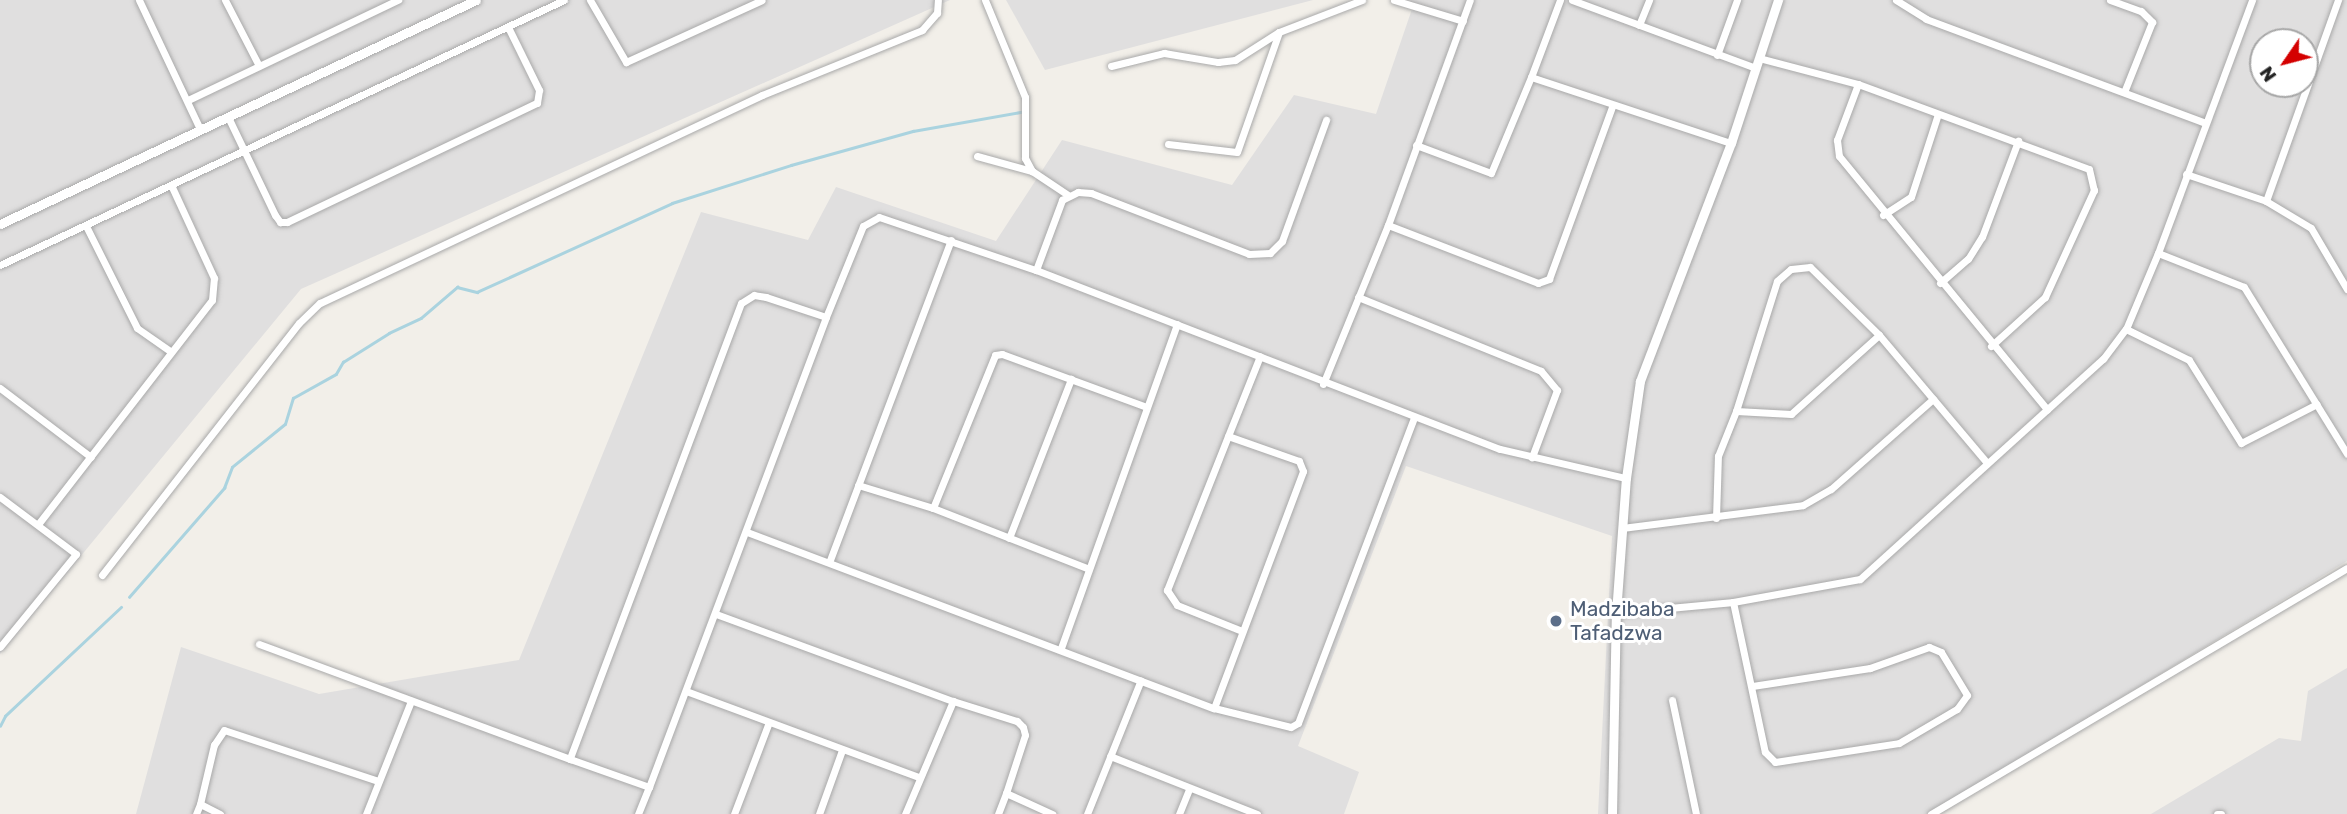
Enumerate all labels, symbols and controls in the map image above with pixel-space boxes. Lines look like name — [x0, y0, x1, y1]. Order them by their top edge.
north arrow — [2249, 28, 2319, 98]
text: N — [2255, 62, 2281, 86]
place label: Madzibaba Tafadzwa — [1570, 596, 1675, 646]
marker: Madzibaba Tafadzwa — [1548, 613, 1564, 629]

